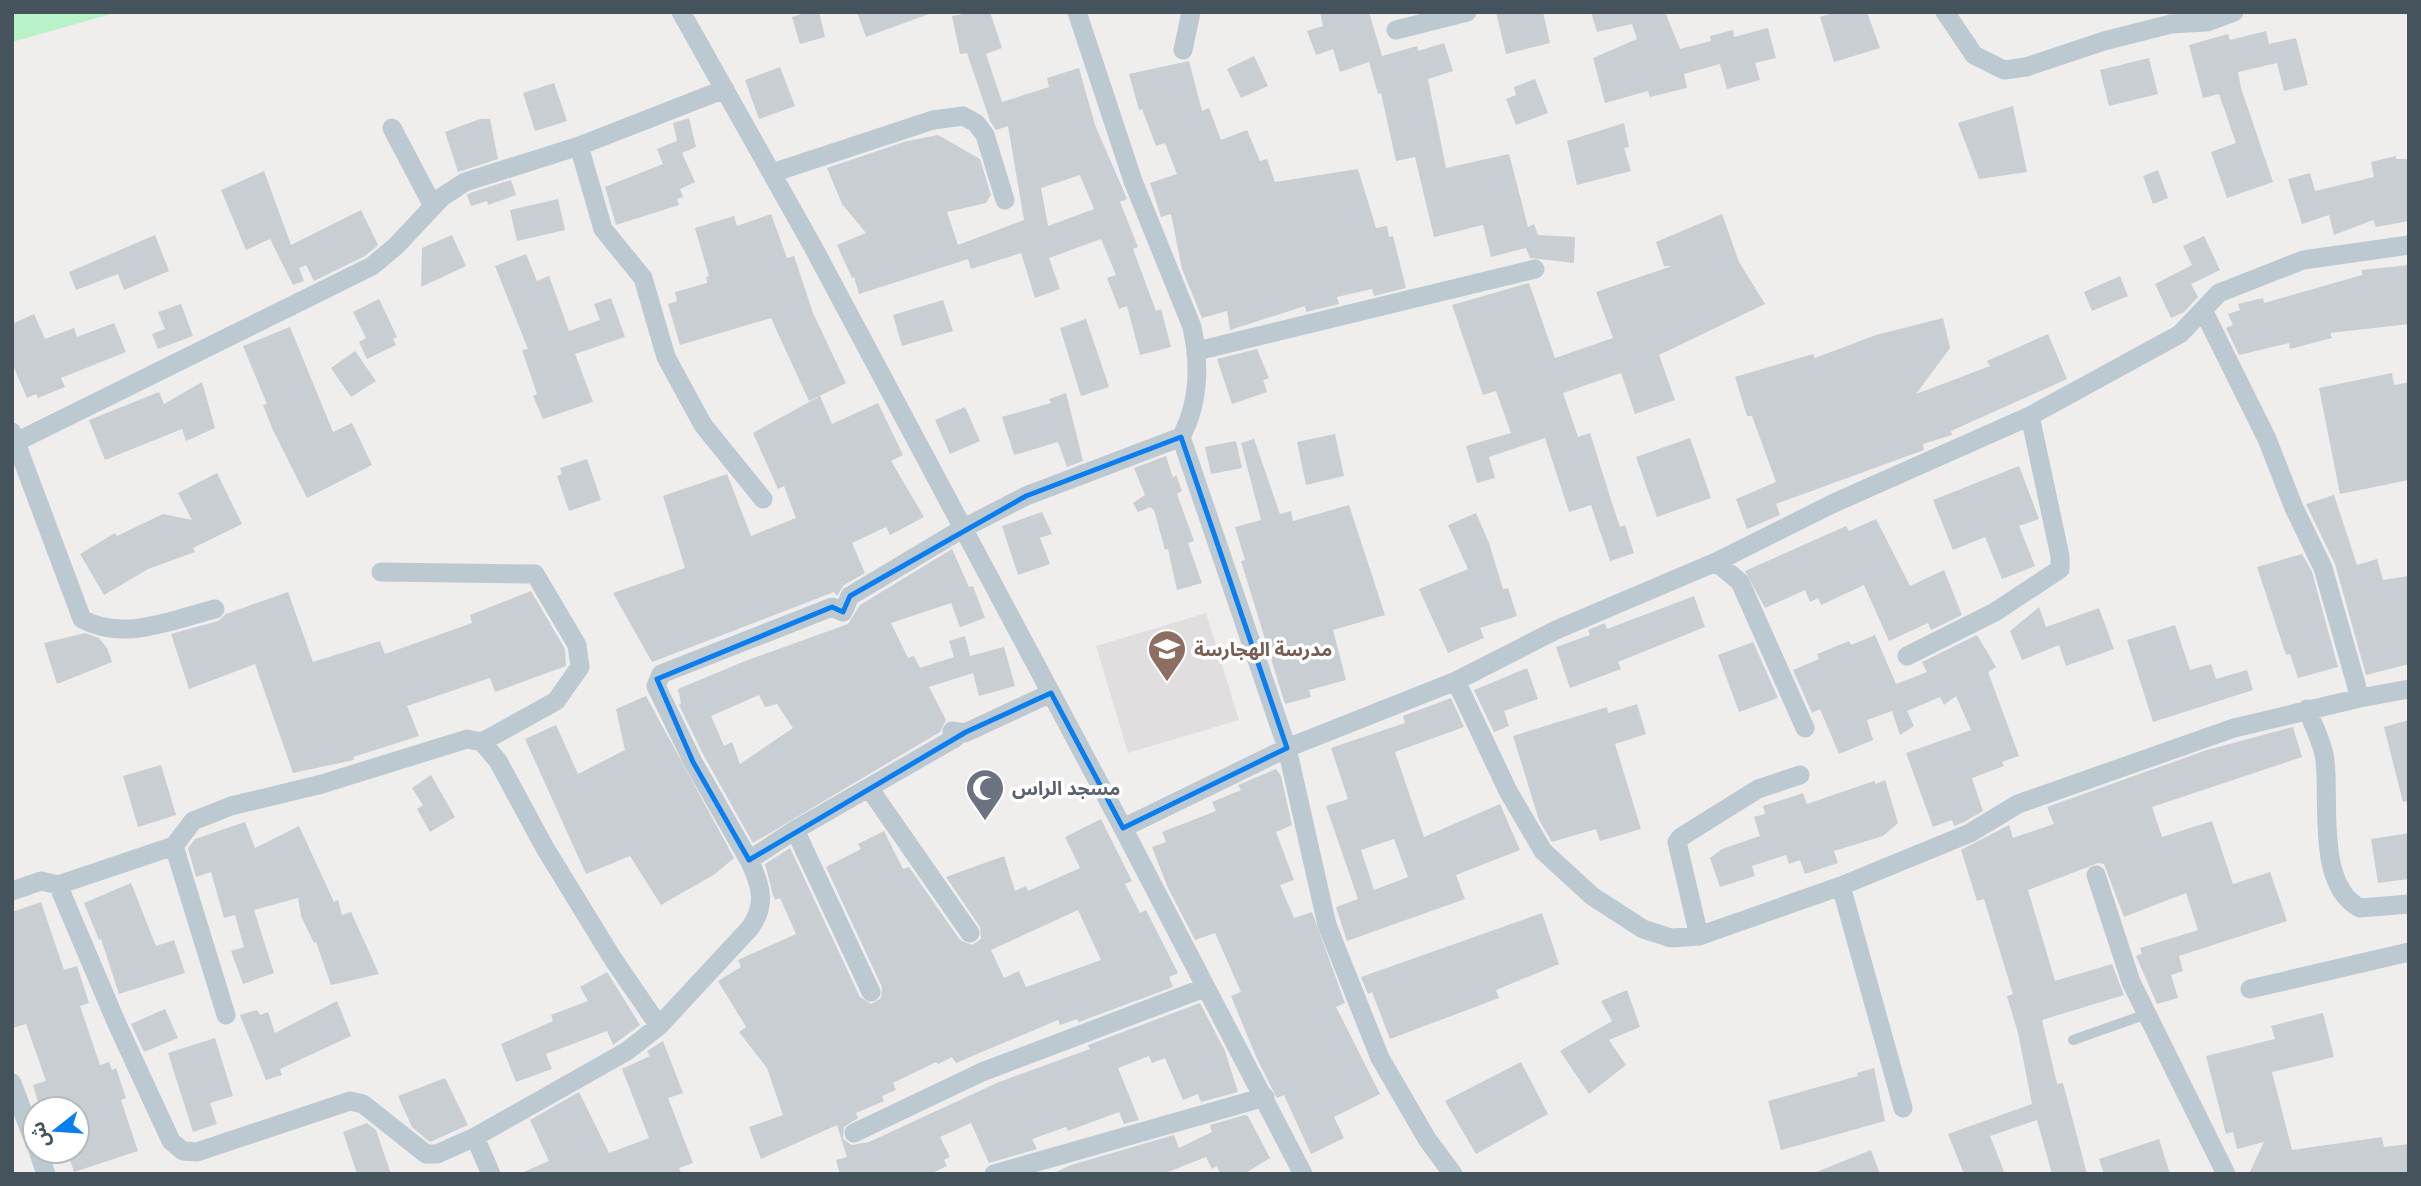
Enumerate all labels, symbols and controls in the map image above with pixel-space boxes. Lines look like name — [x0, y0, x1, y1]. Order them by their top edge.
school or university icon: مدرسة الهجارسة — [1146, 628, 1188, 683]
place label: مدرسة الهجارسة — [1194, 638, 1332, 661]
mosque icon: مسجد الراس — [964, 767, 1006, 822]
place label: مسجد الراس — [1012, 777, 1120, 800]
north arrow — [21, 1095, 91, 1165]
text: ش — [25, 1119, 54, 1151]

